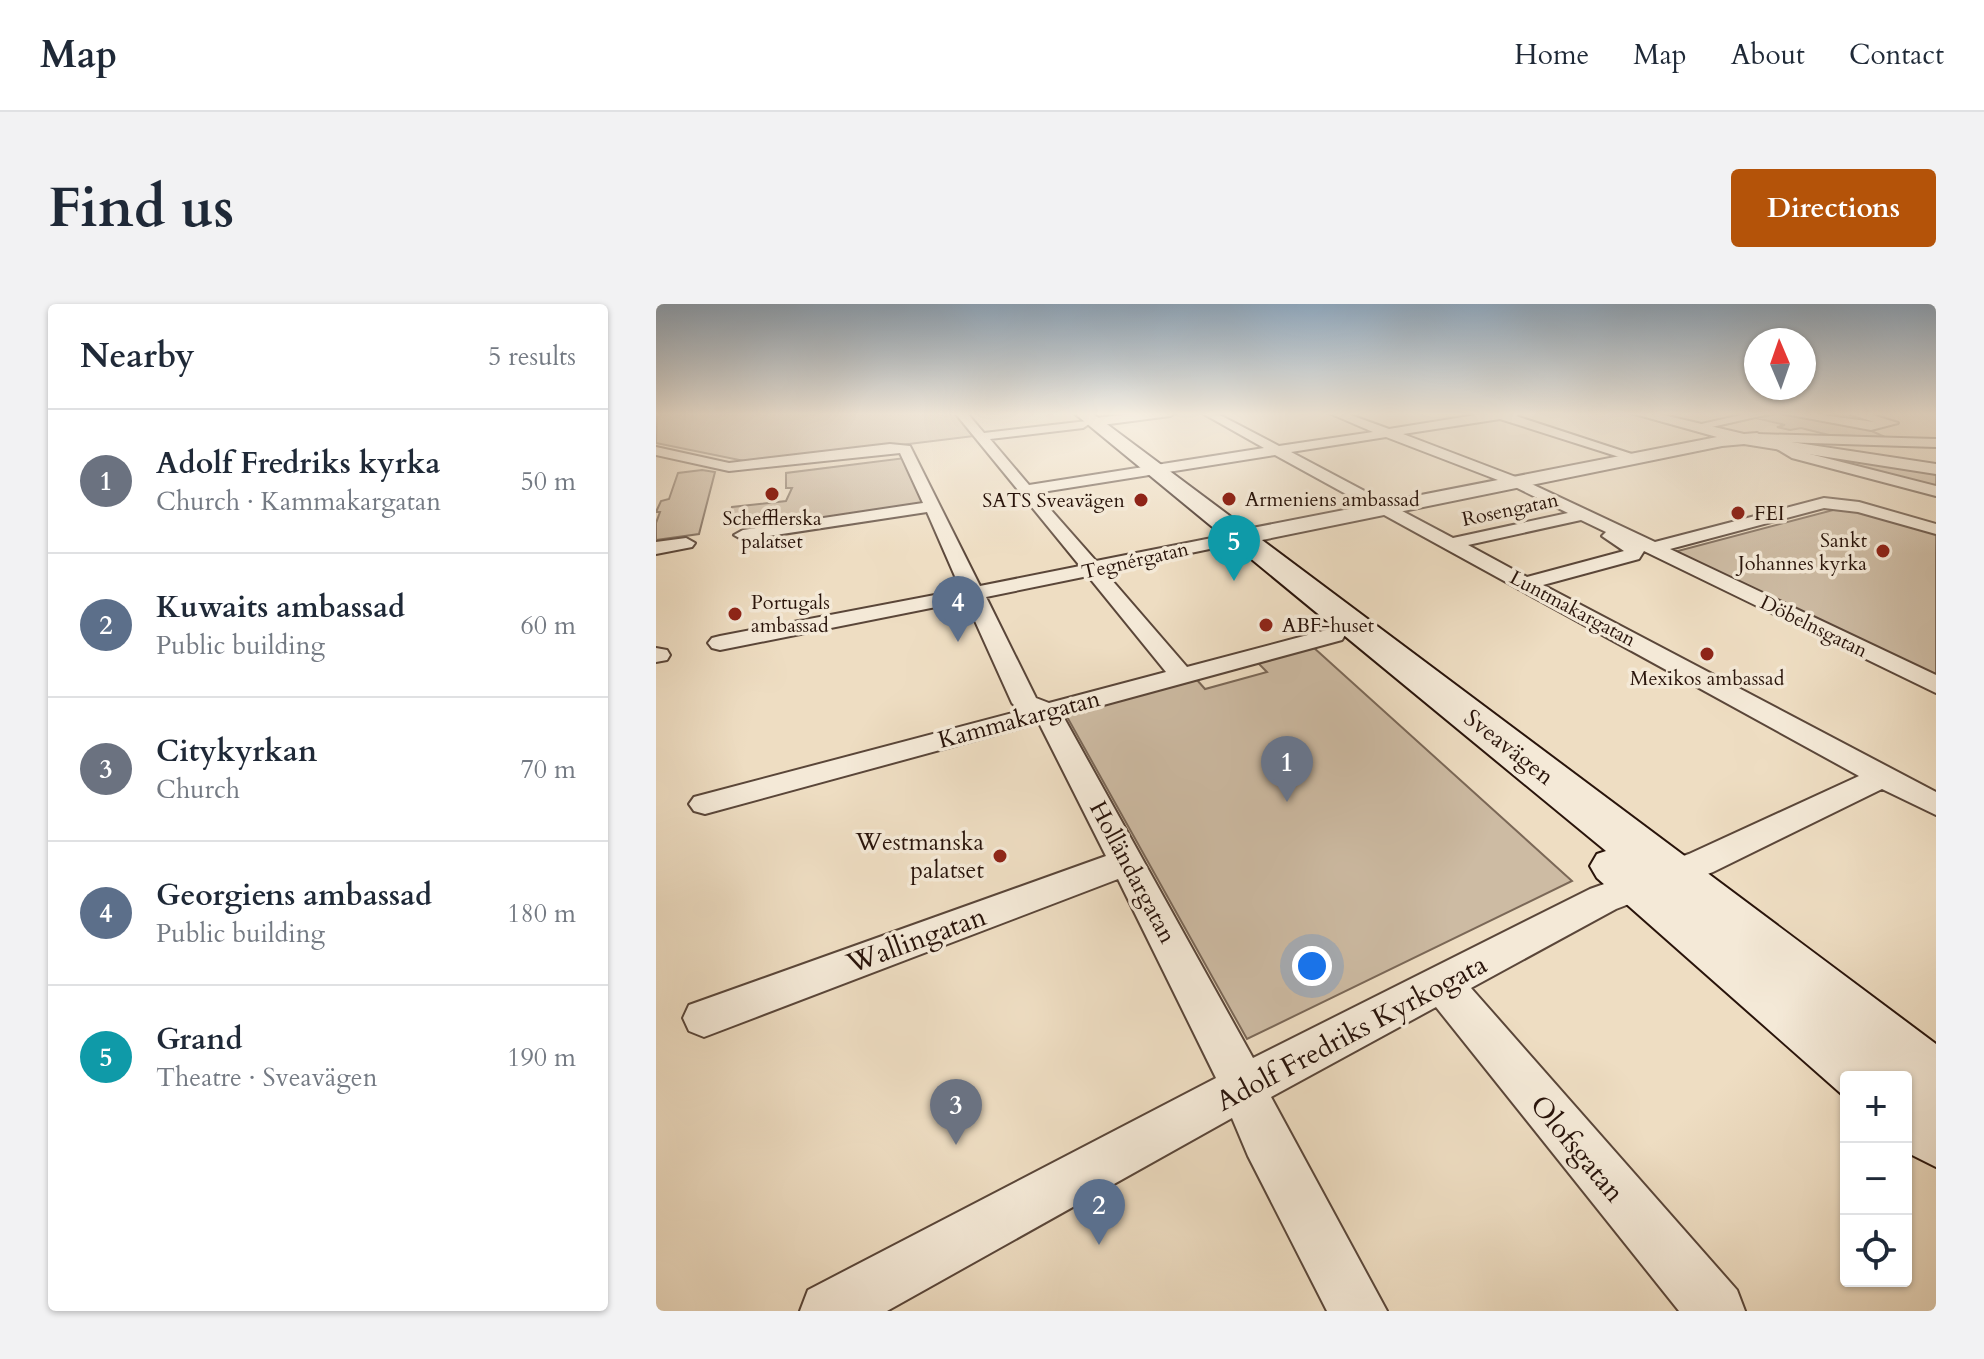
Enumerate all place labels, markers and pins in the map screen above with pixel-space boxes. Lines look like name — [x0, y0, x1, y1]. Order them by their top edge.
marker: Schefflerska palatset — [763, 485, 781, 503]
place label: Armeniens ambassad — [1245, 486, 1420, 513]
place label: SATS Sveavägen — [982, 487, 1126, 514]
marker: Armeniens ambassad — [1220, 490, 1238, 508]
marker: SATS Sveavägen — [1132, 491, 1150, 509]
place label: FEI — [1754, 500, 1785, 527]
marker: FEI — [1729, 504, 1747, 522]
place label: Schefflerska palatset — [722, 505, 822, 555]
pin: 5 — [1208, 515, 1260, 581]
place label: Sankt Johannes kyrka — [1735, 527, 1868, 577]
marker: Sankt Johannes kyrka — [1874, 542, 1892, 560]
pin: 4 — [932, 576, 984, 642]
place label: Portugals ambassad — [751, 589, 830, 639]
marker: Portugals ambassad — [726, 605, 744, 623]
place label: ABF-huset — [1282, 612, 1375, 639]
marker: ABF-huset — [1257, 616, 1275, 634]
marker: Mexikos ambassad — [1698, 645, 1716, 663]
place label: Mexikos ambassad — [1630, 665, 1785, 692]
pin: 1 — [1261, 736, 1313, 802]
place label: Westmanska palatset — [854, 826, 985, 887]
marker: Westmanska palatset — [991, 847, 1009, 865]
pin: 3 — [930, 1079, 982, 1145]
pin: 2 — [1073, 1179, 1125, 1245]

